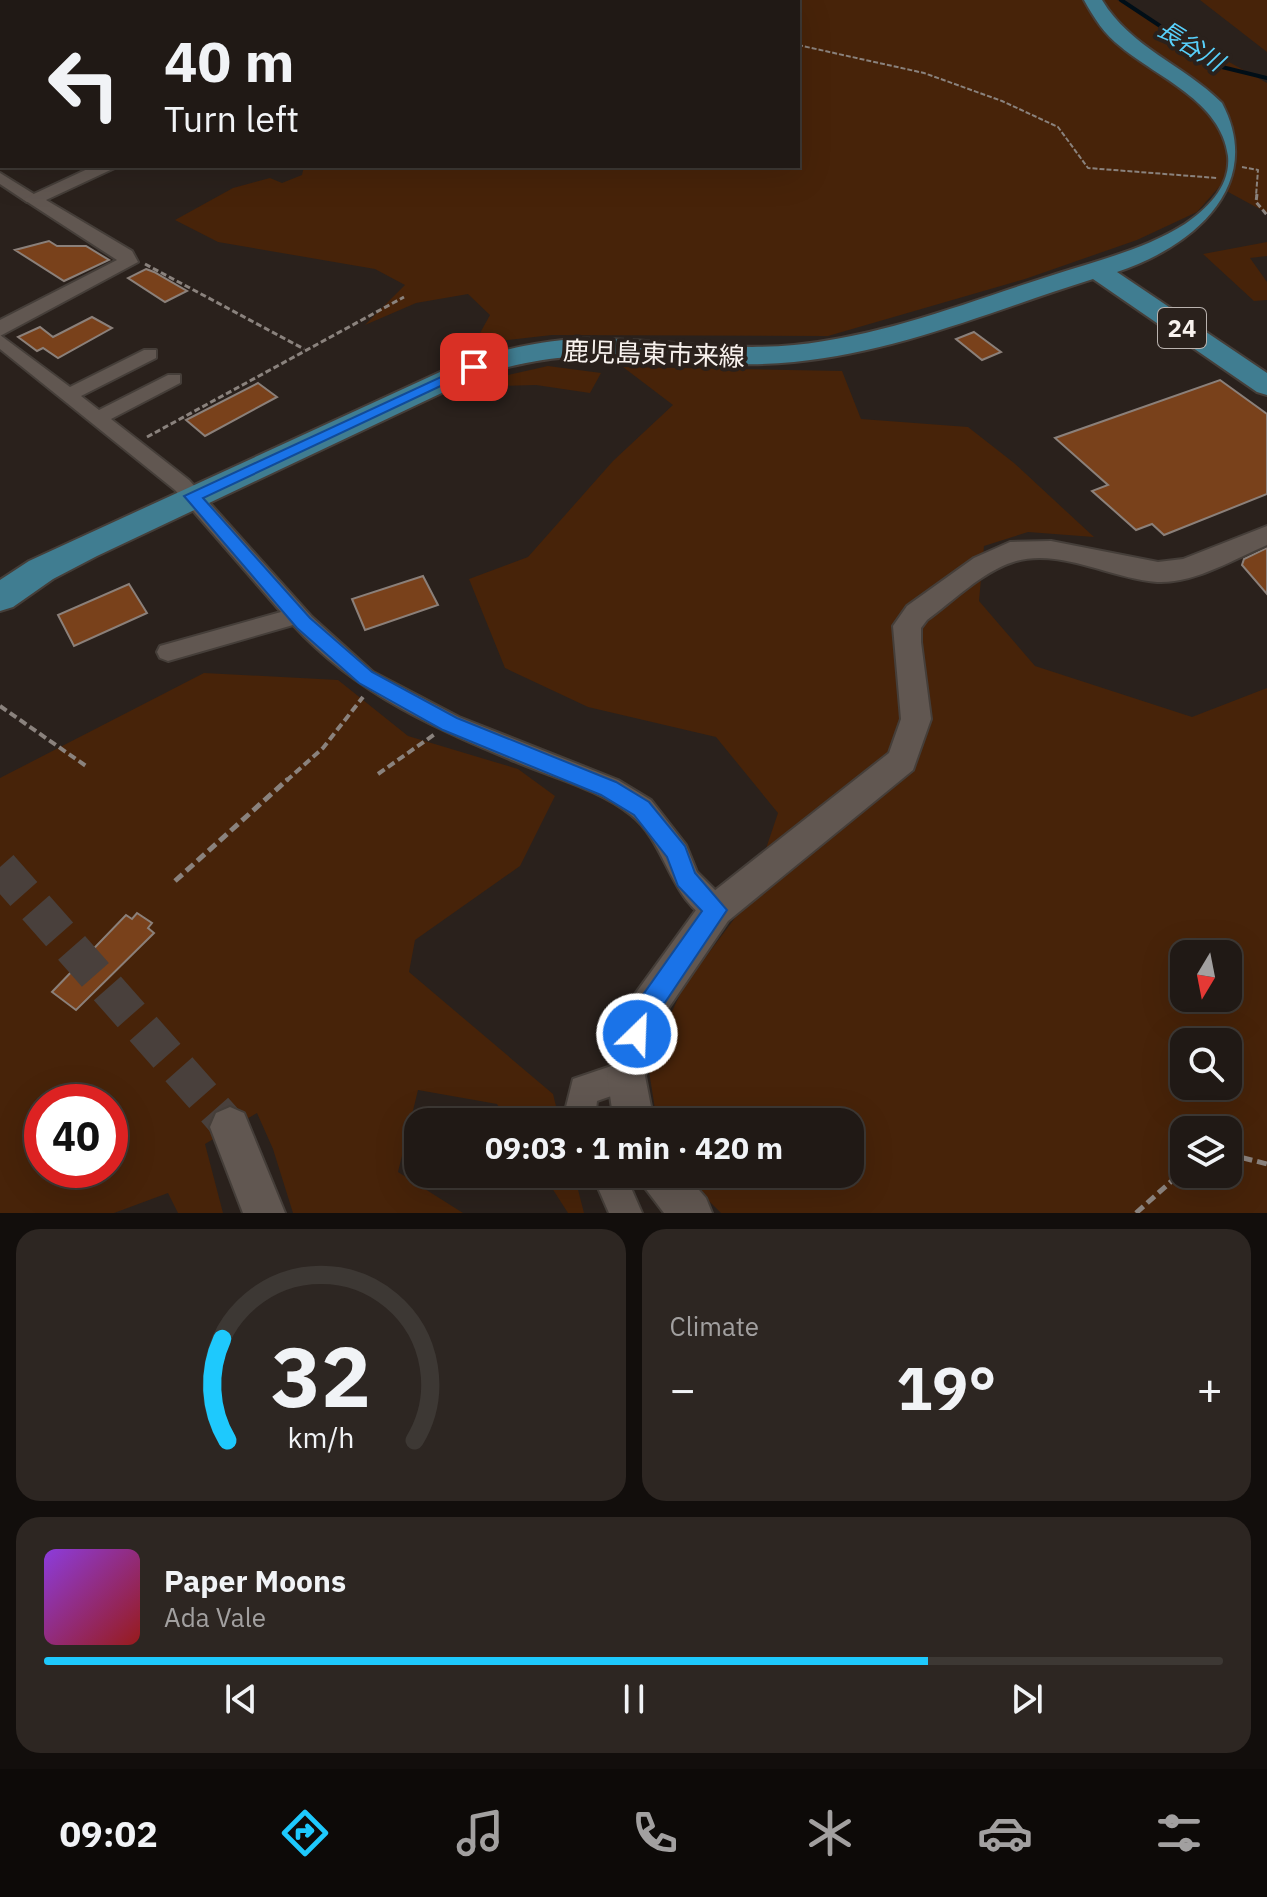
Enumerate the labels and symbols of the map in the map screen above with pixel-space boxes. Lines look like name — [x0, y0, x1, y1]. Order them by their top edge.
water label: 長谷川 — [1152, 12, 1233, 79]
road number: 24 — [1158, 308, 1206, 348]
pin — [440, 333, 508, 401]
street label: 鹿児島東市来線 — [562, 333, 746, 373]
north arrow — [1170, 940, 1242, 1012]
position arrow — [595, 992, 679, 1076]
speed limit sign: 40 — [24, 1084, 128, 1188]

